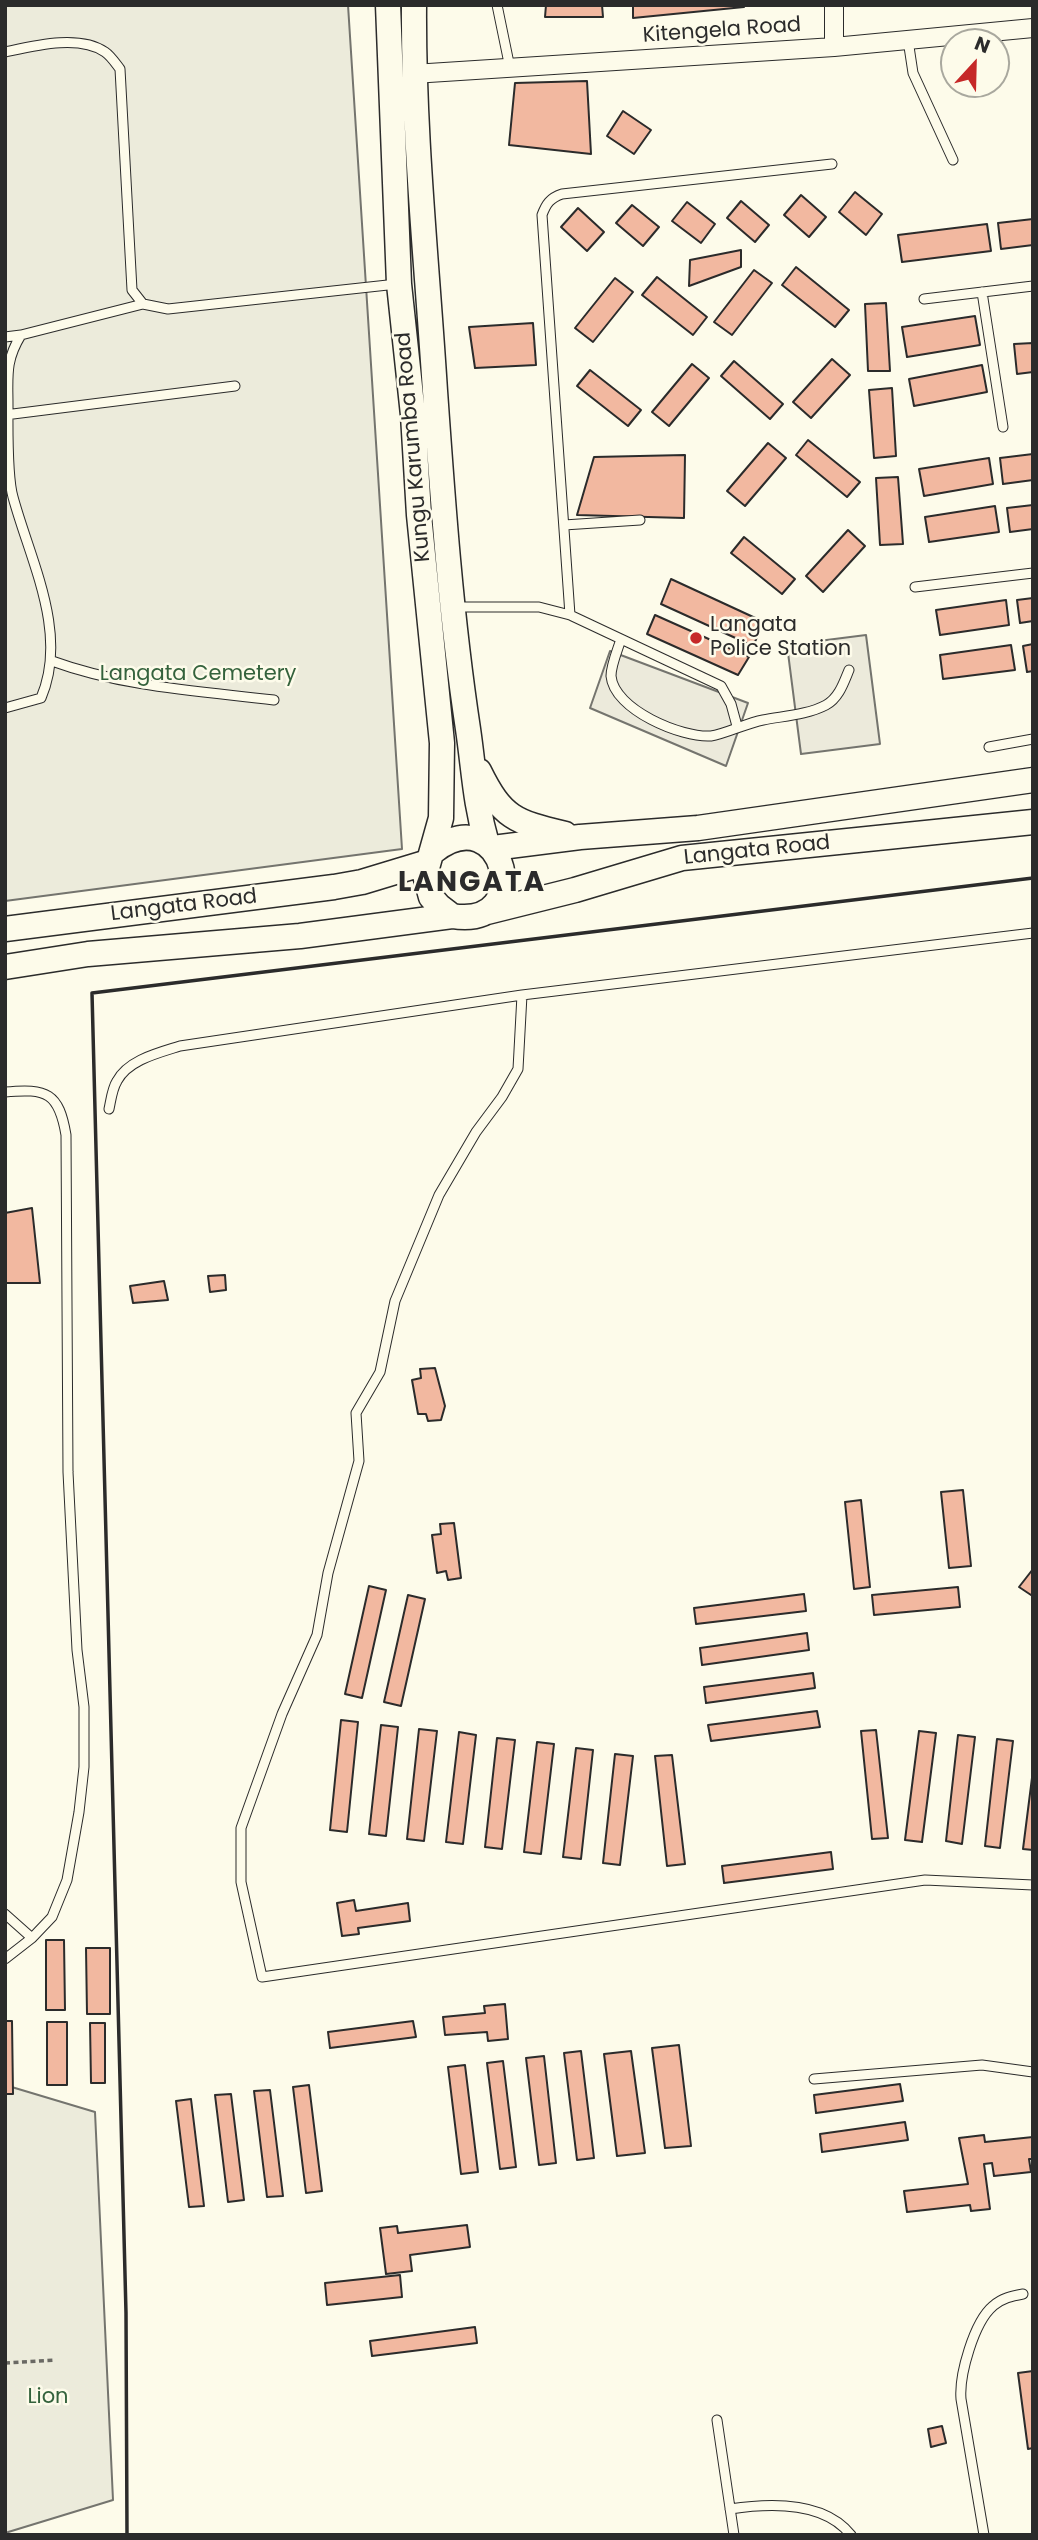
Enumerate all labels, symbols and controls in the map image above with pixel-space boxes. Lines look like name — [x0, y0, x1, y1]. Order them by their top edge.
street label: Kitengela Road — [642, 13, 802, 49]
north arrow — [940, 28, 1010, 98]
text: N — [971, 30, 994, 60]
street label: Kungu Karumba Road — [391, 331, 437, 563]
place label: Langata Police Station — [710, 613, 851, 663]
marker: Langata Police Station — [688, 630, 704, 646]
park label: Langata Cemetery — [100, 662, 296, 688]
street label: Langata Road — [683, 831, 831, 871]
district label: LANGATA — [399, 867, 545, 901]
street label: Langata Road — [109, 885, 259, 927]
park label: Lion — [27, 2385, 69, 2411]

